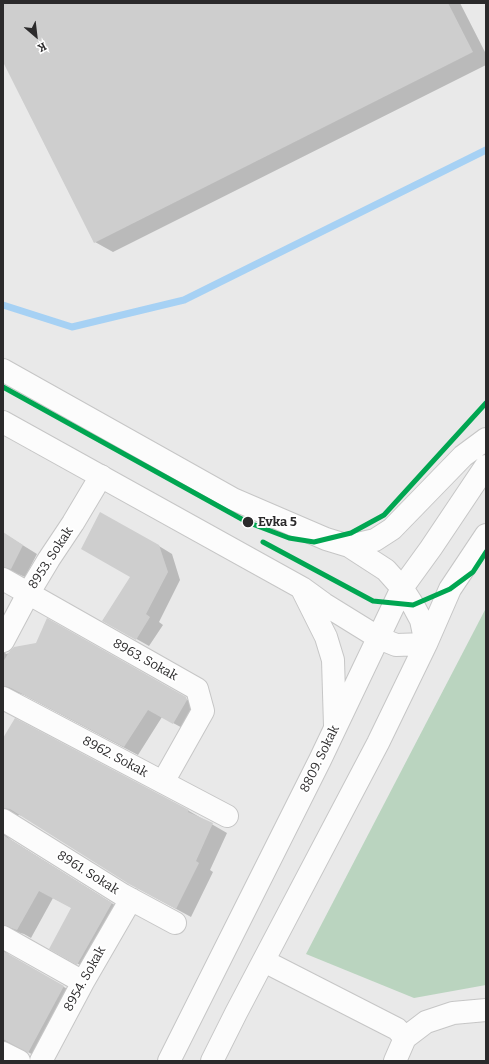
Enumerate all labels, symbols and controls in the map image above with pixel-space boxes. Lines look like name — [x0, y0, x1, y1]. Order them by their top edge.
north arrow — [16, 16, 56, 56]
text: K — [35, 39, 48, 55]
place label: Evka 5 — [258, 514, 297, 530]
marker: Evka 5 — [241, 515, 255, 529]
street label: 8953. Sokak — [25, 524, 77, 592]
street label: 8963. Sokak — [110, 636, 180, 684]
street label: 8809. Sokak — [297, 723, 343, 795]
street label: 8962. Sokak — [80, 733, 150, 781]
street label: 8961. Sokak — [54, 848, 122, 898]
street label: 8954. Sokak — [61, 944, 109, 1014]

